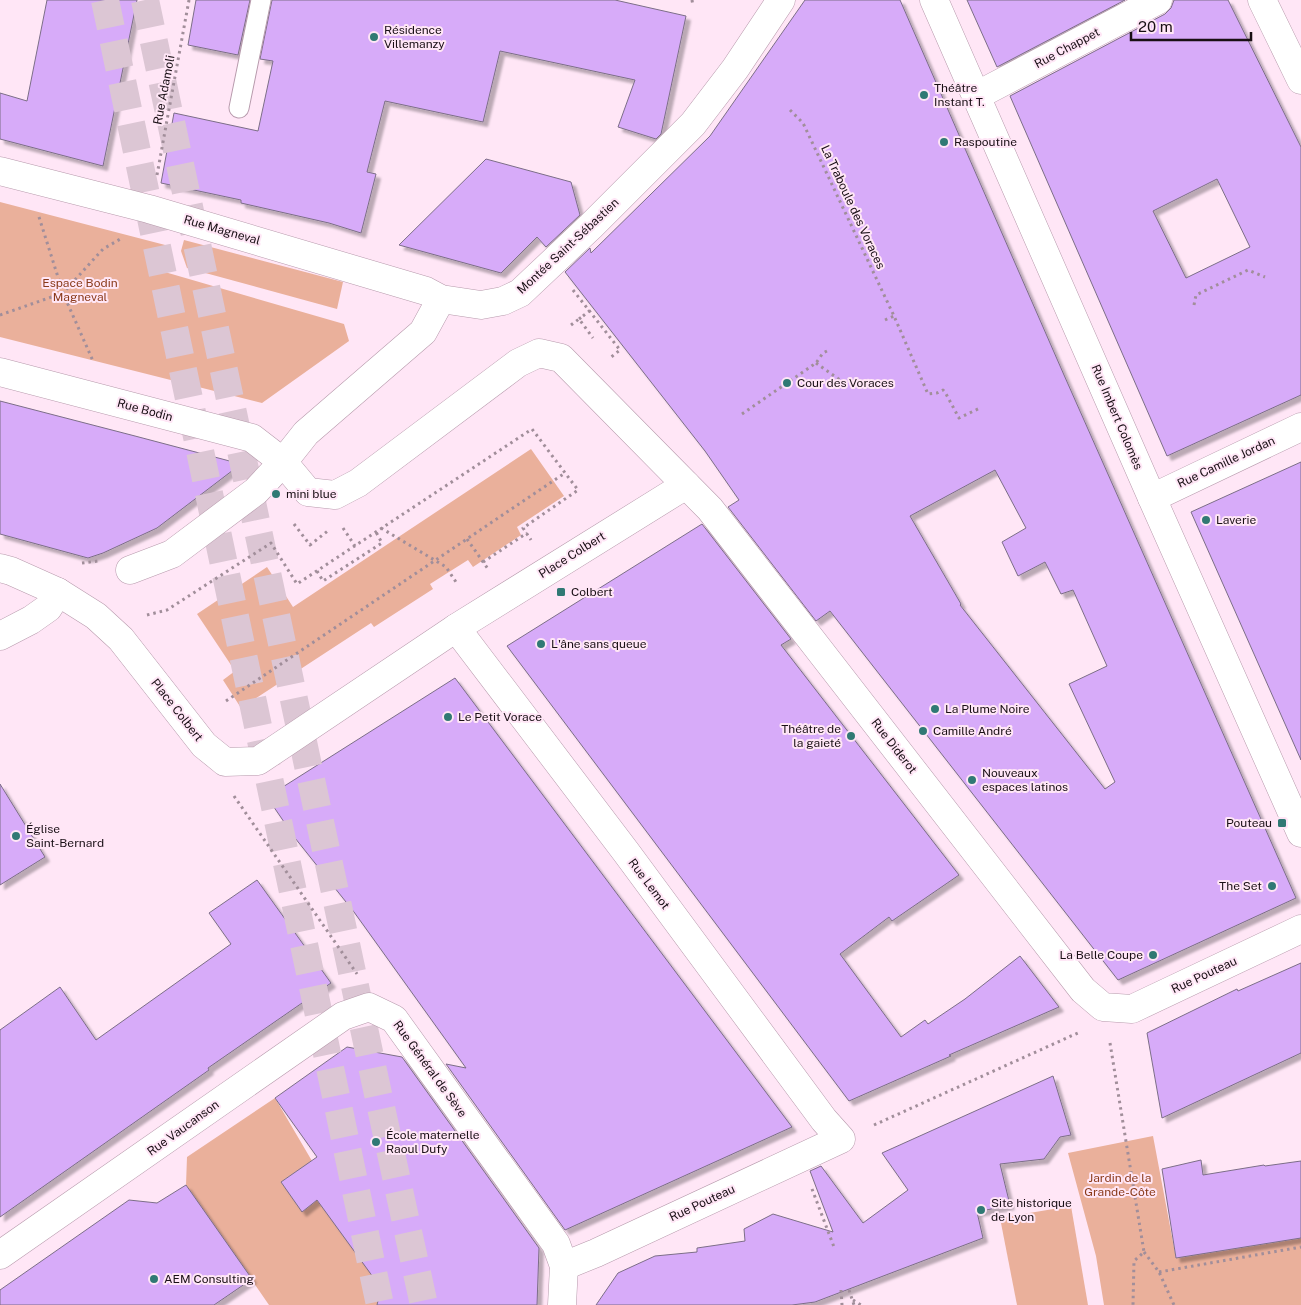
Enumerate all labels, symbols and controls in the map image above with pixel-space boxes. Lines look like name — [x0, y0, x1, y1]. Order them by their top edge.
scale bar — [1131, 10, 1251, 42]
text: 20 m — [1138, 18, 1173, 35]
place label: Résidence Villemanzy — [384, 23, 445, 51]
street label: Rue Chappet — [1032, 25, 1102, 71]
marker: Résidence Villemanzy — [368, 31, 380, 43]
street label: Rue Adamoli — [150, 54, 178, 126]
place label: Théâtre Instant T. — [934, 81, 985, 109]
marker: Théâtre Instant T. — [918, 89, 930, 101]
place label: Raspoutine — [954, 135, 1017, 149]
marker: Raspoutine — [938, 136, 950, 148]
street label: La Traboule des Voraces — [818, 143, 888, 271]
street label: Montée Saint-Sébastien — [514, 195, 622, 297]
street label: Rue Magneval — [182, 212, 262, 248]
park label: Espace Bodin Magneval — [42, 276, 118, 304]
street label: Rue Imbert Colomès — [1089, 362, 1145, 472]
place label: Cour des Voraces — [797, 376, 894, 390]
marker: Cour des Voraces — [781, 377, 793, 389]
street label: Rue Bodin — [116, 396, 174, 424]
street label: Rue Camille Jordan — [1175, 433, 1277, 491]
place label: mini blue — [286, 487, 337, 501]
marker: mini blue — [270, 488, 282, 500]
place label: Laverie — [1216, 513, 1257, 527]
marker: Laverie — [1200, 514, 1212, 526]
street label: Place Colbert — [536, 529, 608, 581]
place label: Colbert — [571, 585, 613, 599]
marker: Colbert — [555, 586, 567, 598]
place label: L'âne sans queue — [551, 637, 647, 651]
marker: L'âne sans queue — [535, 638, 547, 650]
street label: Place Colbert — [148, 676, 206, 744]
place label: La Plume Noire — [945, 702, 1030, 716]
marker: La Plume Noire — [929, 703, 941, 715]
place label: Le Petit Vorace — [458, 710, 542, 724]
marker: Le Petit Vorace — [442, 711, 454, 723]
street label: Rue Diderot — [868, 716, 920, 776]
place label: Théâtre de la gaieté — [781, 722, 841, 750]
place label: Camille André — [933, 724, 1012, 738]
marker: Camille André — [917, 725, 929, 737]
marker: Théâtre de la gaieté — [845, 730, 857, 742]
place label: Nouveaux espaces latinos — [982, 766, 1068, 794]
marker: Nouveaux espaces latinos — [966, 774, 978, 786]
place label: Pouteau — [1226, 816, 1272, 830]
marker: Pouteau — [1276, 817, 1288, 829]
place label: Église Saint-Bernard — [26, 822, 104, 850]
marker: Église Saint-Bernard — [10, 830, 22, 842]
street label: Rue Lemot — [625, 856, 673, 912]
place label: The Set — [1219, 879, 1262, 893]
marker: The Set — [1266, 880, 1278, 892]
place label: La Belle Coupe — [1059, 948, 1143, 962]
marker: La Belle Coupe — [1147, 949, 1159, 961]
street label: Rue Pouteau — [1169, 954, 1239, 996]
street label: Rue Général de Sève — [390, 1018, 470, 1120]
street label: Rue Vaucanson — [144, 1097, 222, 1159]
place label: École maternelle Raoul Dufy — [386, 1128, 480, 1156]
marker: École maternelle Raoul Dufy — [370, 1136, 382, 1148]
park label: Jardin de la Grande-Côte — [1084, 1171, 1156, 1199]
street label: Rue Pouteau — [667, 1182, 737, 1224]
place label: Site historique de Lyon — [991, 1196, 1072, 1224]
marker: Site historique de Lyon — [975, 1204, 987, 1216]
place label: AEM Consulting — [164, 1272, 254, 1286]
marker: AEM Consulting — [148, 1273, 160, 1285]

